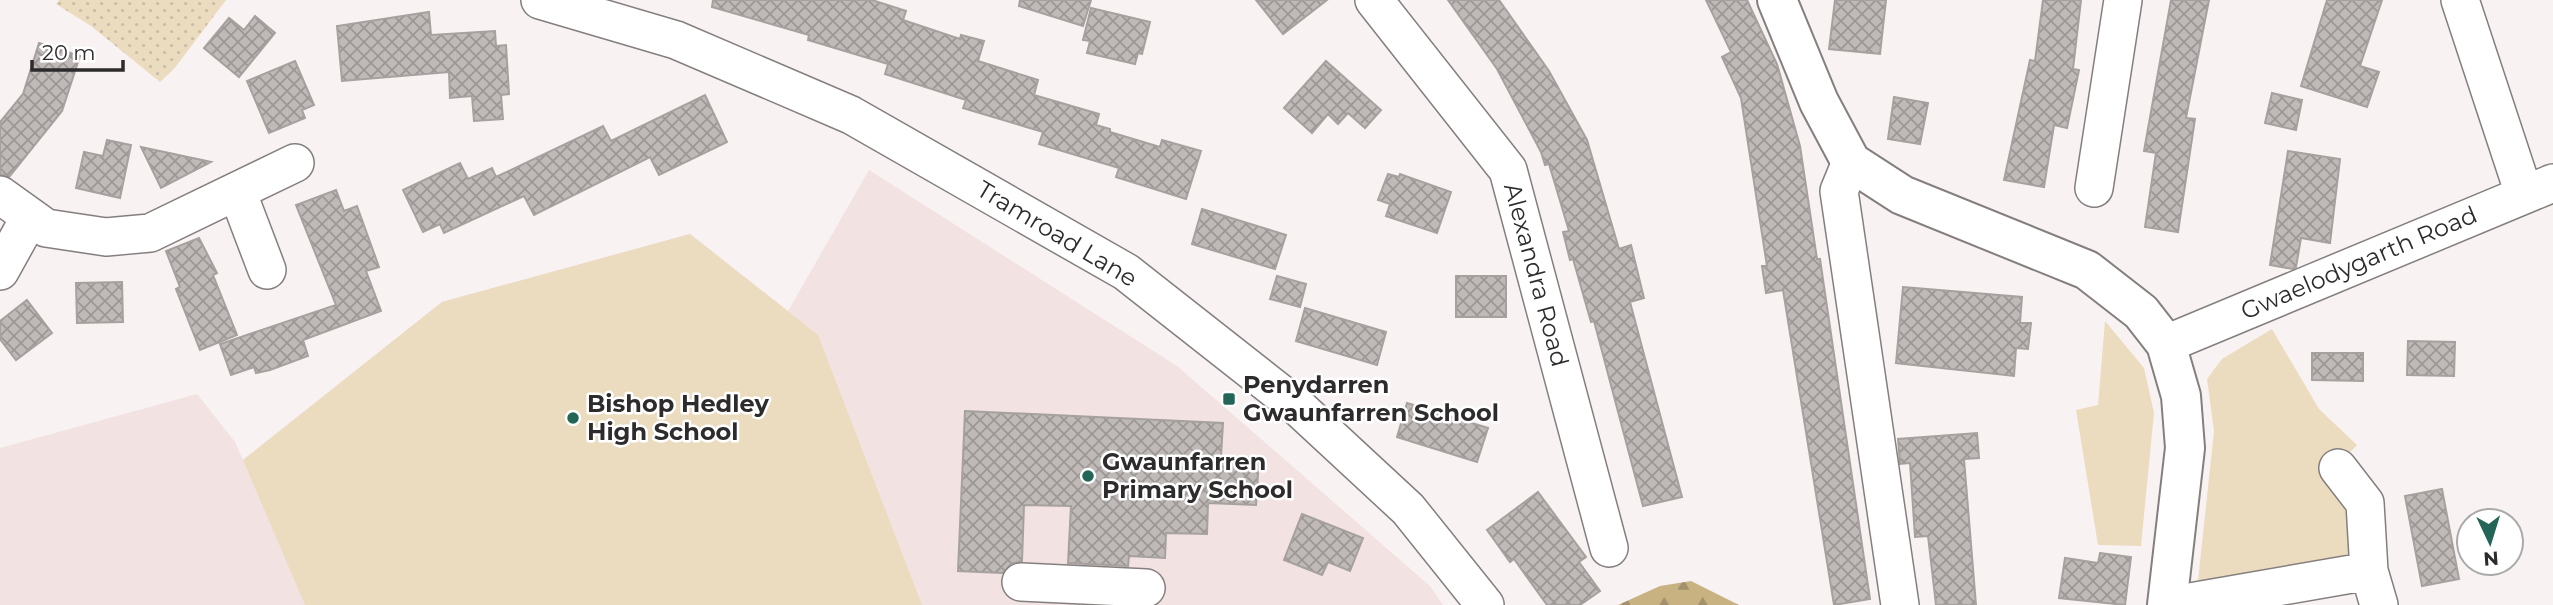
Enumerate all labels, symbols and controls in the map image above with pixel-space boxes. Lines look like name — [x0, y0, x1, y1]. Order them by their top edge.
scale bar — [32, 28, 122, 72]
text: 20 m — [42, 40, 96, 65]
street label: Tramroad Lane — [972, 174, 1143, 293]
street label: Alexandra Road — [1498, 180, 1575, 370]
street label: Gwaelodygarth Road — [2236, 200, 2481, 325]
place label: Penydarren Gwaunfarren School — [1243, 370, 1499, 427]
place label: Bishop Hedley High School — [587, 389, 770, 446]
marker: Penydarren Gwaunfarren School — [1221, 391, 1237, 407]
marker: Bishop Hedley High School — [565, 410, 581, 426]
place label: Gwaunfarren Primary School — [1102, 447, 1293, 504]
marker: Gwaunfarren Primary School — [1080, 468, 1096, 484]
north arrow — [2455, 507, 2525, 577]
text: N — [2483, 546, 2500, 570]

